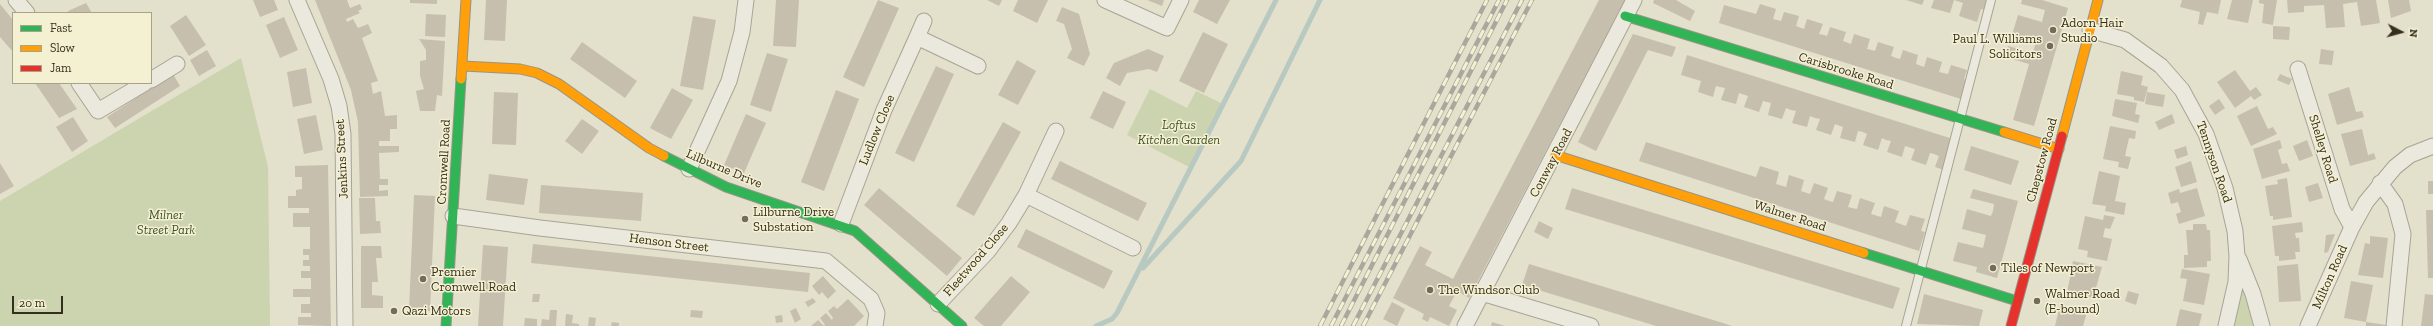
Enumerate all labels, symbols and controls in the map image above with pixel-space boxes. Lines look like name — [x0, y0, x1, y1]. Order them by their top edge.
legend — [12, 12, 152, 84]
north arrow — [2381, 12, 2421, 52]
place label: Adorn Hair Studio — [2061, 15, 2124, 46]
text: Fast — [50, 21, 72, 35]
marker: Adorn Hair Studio — [2048, 25, 2058, 35]
text: N — [2407, 28, 2420, 38]
place label: Paul L. Williams Solicitors — [1953, 31, 2042, 62]
text: Slow — [50, 41, 75, 55]
marker: Paul L. Williams Solicitors — [2045, 41, 2055, 51]
street label: Carisbrooke Road — [1796, 49, 1896, 93]
text: Jam — [50, 61, 71, 75]
street label: Ludlow Close — [856, 92, 898, 168]
street label: Shelley Road — [2305, 113, 2341, 185]
street label: Chepstow Road — [2023, 116, 2061, 204]
park label: Loftus Kitchen Garden — [1138, 117, 1220, 148]
street label: Jenkins Street — [332, 119, 352, 199]
street label: Cromwell Road — [434, 119, 454, 205]
street label: Tennyson Road — [2193, 119, 2235, 205]
street label: Conway Road — [1526, 126, 1576, 200]
street label: Lilburne Drive — [684, 146, 764, 192]
street label: Walmer Road — [1752, 197, 1828, 235]
place label: Lilburne Drive Substation — [753, 204, 834, 235]
park label: Milner Street Park — [137, 207, 195, 238]
marker: Lilburne Drive Substation — [740, 214, 750, 224]
street label: Fleetwood Close — [940, 220, 1012, 300]
street label: Henson Street — [628, 230, 710, 256]
street label: Milton Road — [2309, 243, 2351, 311]
place label: Tiles of Newport — [2001, 260, 2094, 276]
marker: Tiles of Newport — [1988, 263, 1998, 273]
place label: Premier Cromwell Road — [431, 264, 516, 295]
marker: Premier Cromwell Road — [418, 274, 428, 284]
place label: The Windsor Club — [1438, 282, 1539, 298]
marker: The Windsor Club — [1425, 285, 1435, 295]
place label: Walmer Road (E-bound) — [2045, 286, 2120, 317]
scale bar — [14, 288, 65, 314]
text: 20 m — [19, 296, 45, 310]
marker: Walmer Road (E-bound) — [2032, 296, 2042, 306]
place label: Qazi Motors — [402, 303, 471, 319]
marker: Qazi Motors — [389, 306, 399, 316]

